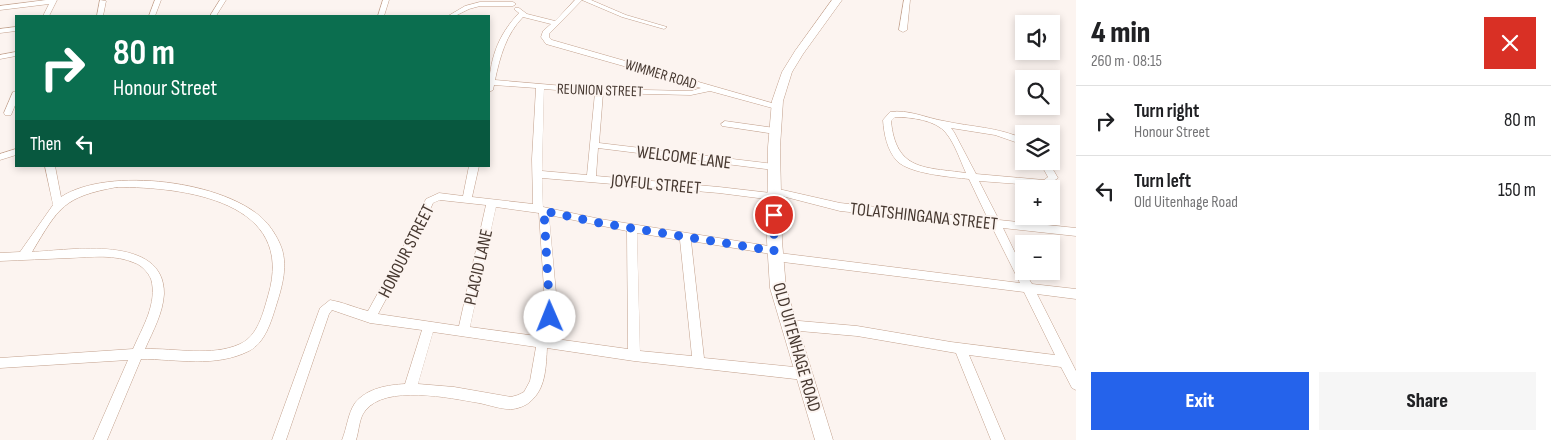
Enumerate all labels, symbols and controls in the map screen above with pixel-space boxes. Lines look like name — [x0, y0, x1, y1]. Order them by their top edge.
map controls — [1015, 15, 1060, 280]
button: sound — [1015, 15, 1060, 60]
text: 4 min — [1091, 15, 1150, 51]
button: close — [1484, 17, 1536, 69]
text: 80 m — [113, 32, 175, 75]
icon: right — [30, 35, 95, 100]
text: 260 m · 08:15 — [1091, 52, 1162, 71]
street label: WIMMER ROAD — [623, 55, 699, 94]
button: search — [1015, 70, 1060, 115]
text: Honour Street — [113, 75, 217, 102]
street label: REUNION STREET — [556, 79, 644, 102]
text: Turn right — [1134, 100, 1199, 123]
icon: right — [1091, 107, 1119, 135]
text: 80 m — [1504, 109, 1536, 132]
text: Honour Street — [1134, 123, 1210, 142]
button: layers — [1015, 125, 1060, 170]
icon: left — [71, 130, 99, 158]
text: Then — [30, 133, 61, 156]
street label: WELCOME LANE — [635, 141, 732, 174]
street label: JOYFUL STREET — [609, 170, 702, 199]
text: Turn left — [1134, 170, 1191, 193]
icon: left — [1091, 177, 1119, 205]
text: 150 m — [1498, 179, 1536, 202]
button: + — [1015, 180, 1060, 225]
text: Old Uitenhage Road — [1134, 193, 1238, 212]
pin — [753, 194, 795, 236]
street label: TOLATSHINGANA STREET — [849, 198, 999, 235]
street label: HONOUR STREET — [374, 201, 439, 301]
icon: arrive — [760, 201, 788, 229]
street label: PLACID LANE — [460, 227, 497, 307]
button: − — [1015, 235, 1060, 280]
street label: OLD UITENHAGE ROAD — [768, 280, 825, 414]
position arrow — [523, 290, 575, 342]
button: Exit — [1091, 372, 1309, 430]
button: Share — [1319, 372, 1536, 430]

